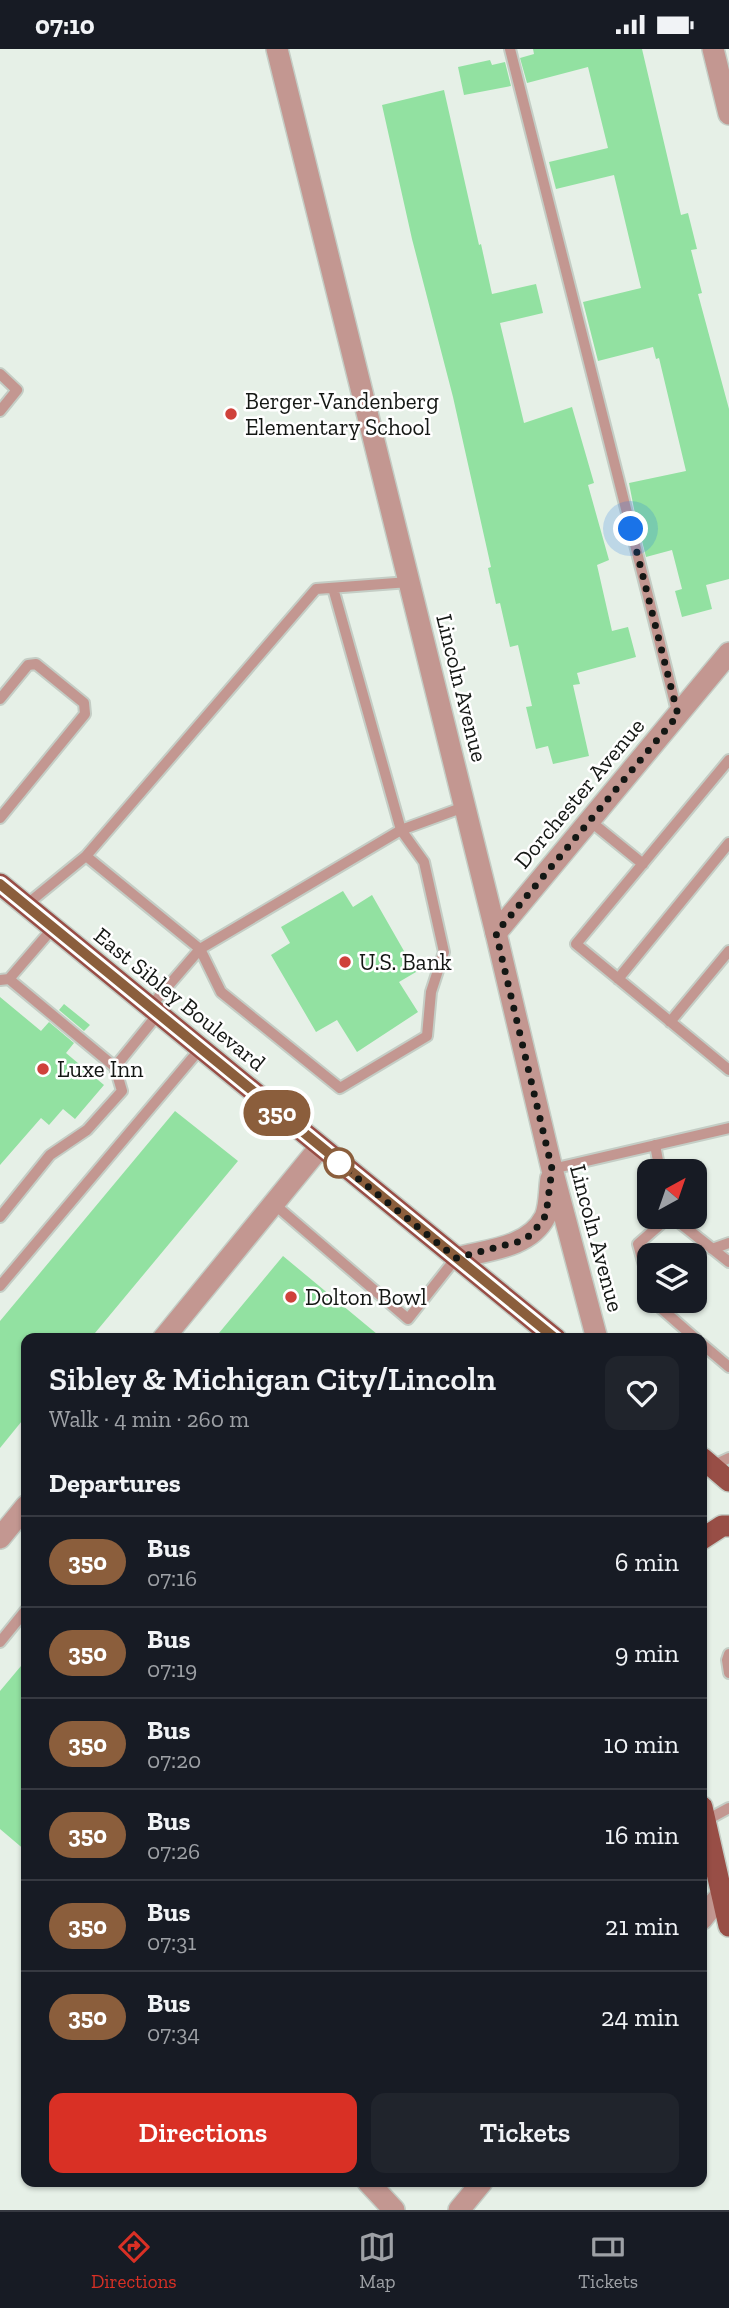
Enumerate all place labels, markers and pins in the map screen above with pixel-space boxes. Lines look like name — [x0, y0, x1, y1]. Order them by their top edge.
place label: Berger-Vandenberg Elementary School — [245, 387, 439, 441]
marker: Berger-Vandenberg Elementary School — [223, 406, 239, 422]
place label: U.S. Bank — [359, 948, 452, 976]
marker: U.S. Bank — [337, 954, 353, 970]
place label: Luxe Inn — [57, 1055, 143, 1083]
marker: Luxe Inn — [35, 1061, 51, 1077]
unlabelled marker — [324, 1148, 354, 1178]
place label: Dolton Bowl — [305, 1283, 427, 1311]
marker: Dolton Bowl — [283, 1289, 299, 1305]

